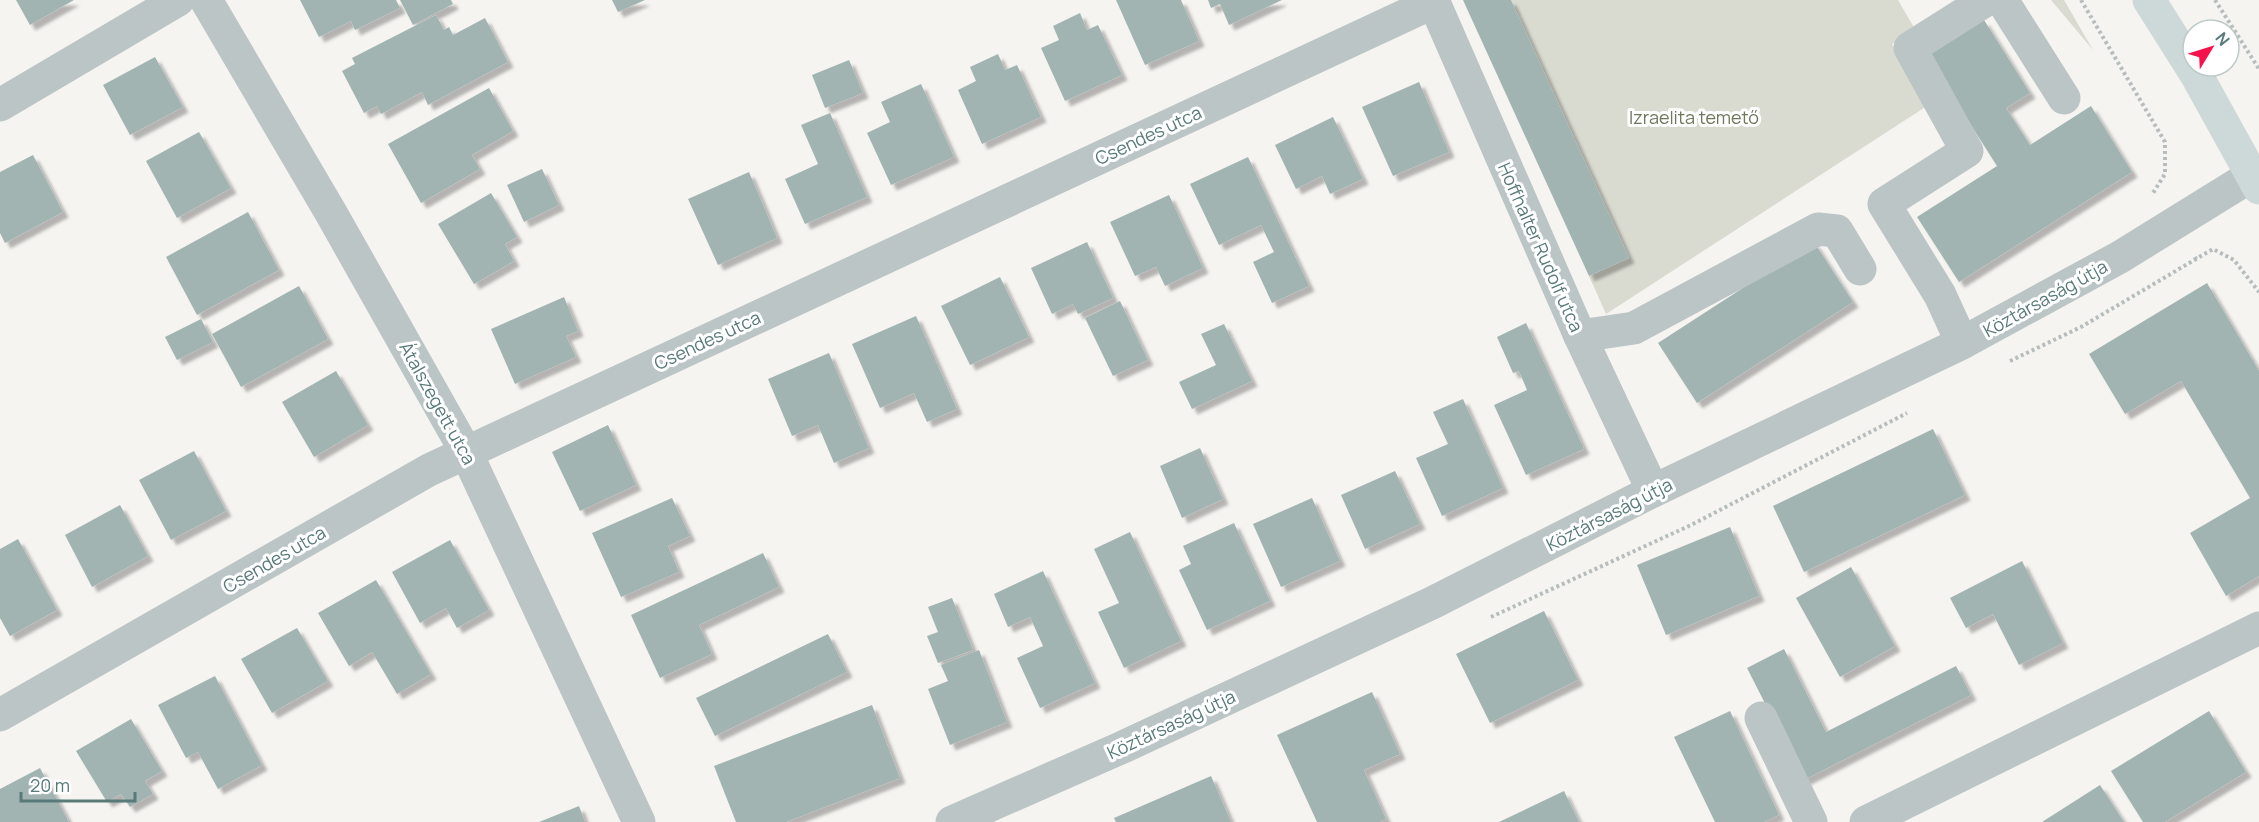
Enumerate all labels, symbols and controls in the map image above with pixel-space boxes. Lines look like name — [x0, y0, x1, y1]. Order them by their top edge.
north arrow — [2181, 18, 2241, 78]
text: N — [2211, 27, 2235, 50]
street label: Csendes utca — [1091, 100, 1205, 170]
park label: Izraelita temető — [1629, 105, 1759, 129]
street label: Hoffhalter Rudolf utca — [1493, 159, 1589, 335]
street label: Köztársaság útja — [1979, 254, 2111, 342]
street label: Csendes utca — [650, 305, 764, 375]
street label: Átalszegett utca — [394, 337, 482, 469]
street label: Köztársaság útja — [1542, 472, 1676, 556]
street label: Csendes utca — [218, 520, 330, 598]
street label: Köztársaság útja — [1103, 684, 1239, 764]
scale bar — [21, 765, 135, 803]
text: 20 m — [30, 773, 70, 797]

